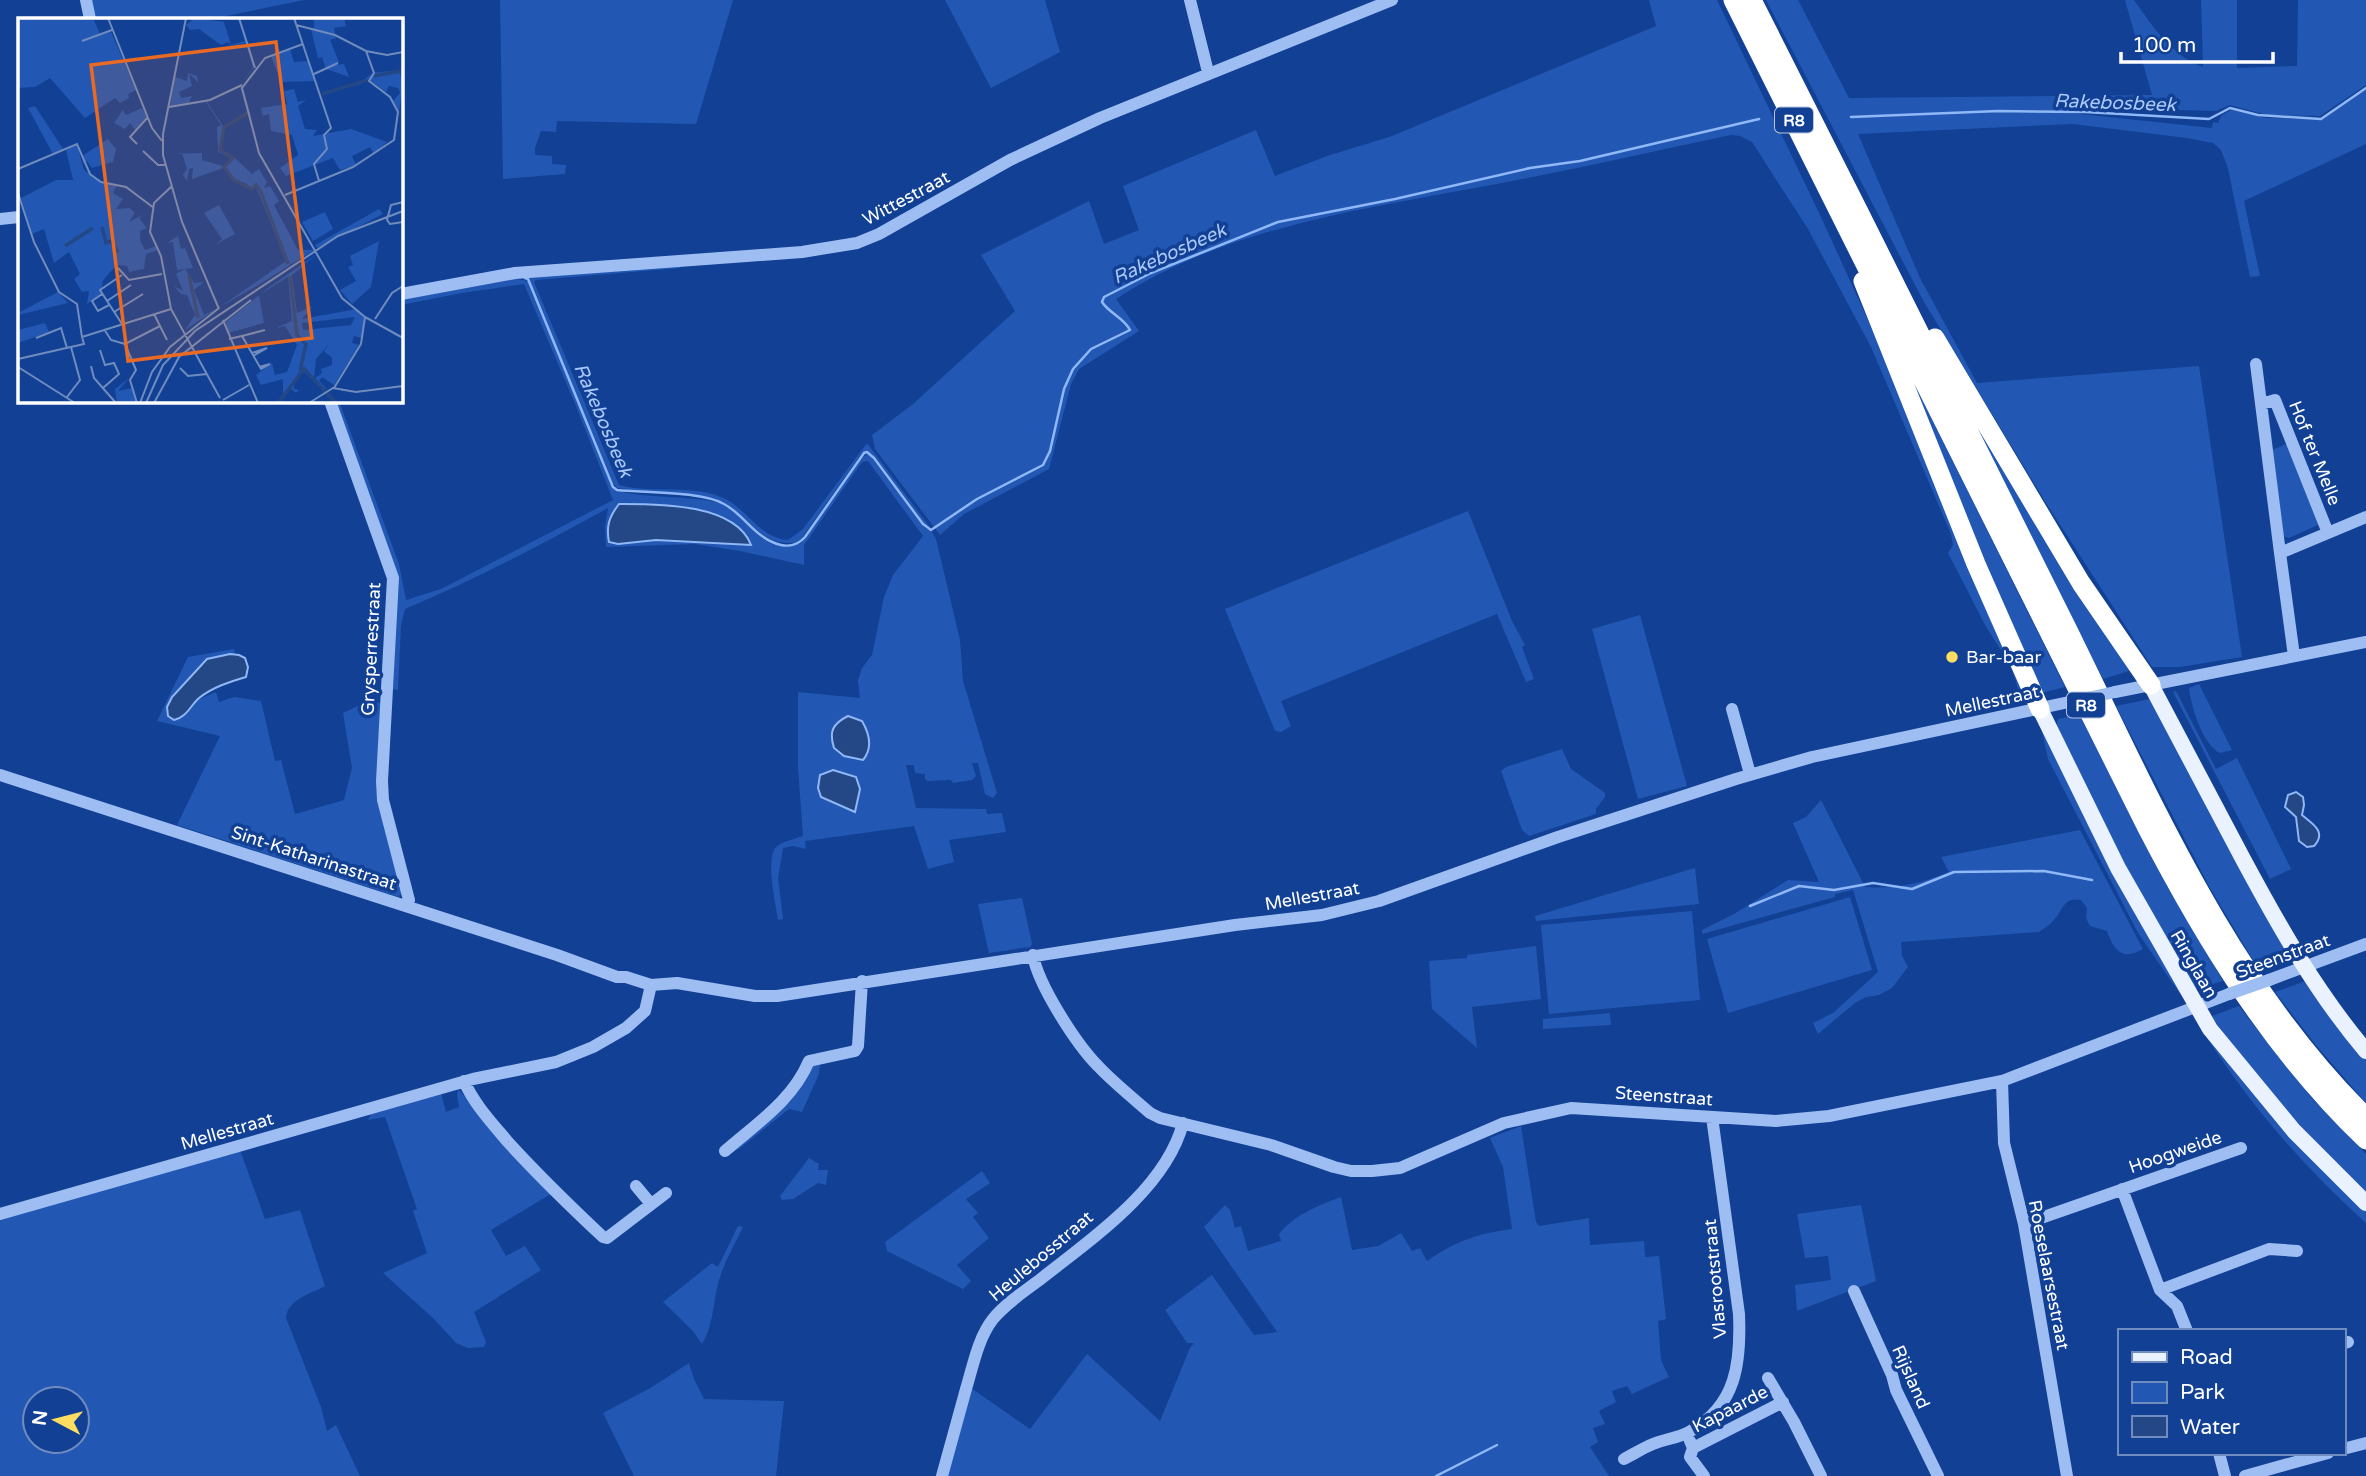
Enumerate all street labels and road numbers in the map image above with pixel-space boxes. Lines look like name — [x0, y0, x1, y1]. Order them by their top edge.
road number: R8 — [1775, 108, 1813, 132]
street label: Wittestraat — [859, 166, 953, 230]
street label: Hof ter Melle — [2284, 398, 2346, 508]
street label: Grysperrestraat — [357, 582, 385, 716]
street label: Mellestraat — [1943, 680, 2041, 722]
road number: R8 — [2067, 692, 2105, 718]
street label: Sint-Katharinastraat — [229, 821, 399, 895]
street label: Mellestraat — [1263, 877, 1361, 915]
street label: Ringlaan — [2166, 926, 2222, 1002]
street label: Steenstraat — [2233, 929, 2333, 983]
street label: Steenstraat — [1614, 1082, 1714, 1110]
street label: Mellestraat — [178, 1107, 276, 1155]
street label: Hoogweide — [2126, 1126, 2224, 1178]
street label: Roeselaarsestraat — [2024, 1198, 2074, 1352]
street label: Heulebosstraat — [984, 1206, 1098, 1306]
street label: Vlasrootstraat — [1699, 1218, 1731, 1340]
street label: Rijsland — [1887, 1342, 1935, 1412]
street label: Kapaarde — [1689, 1381, 1771, 1437]

